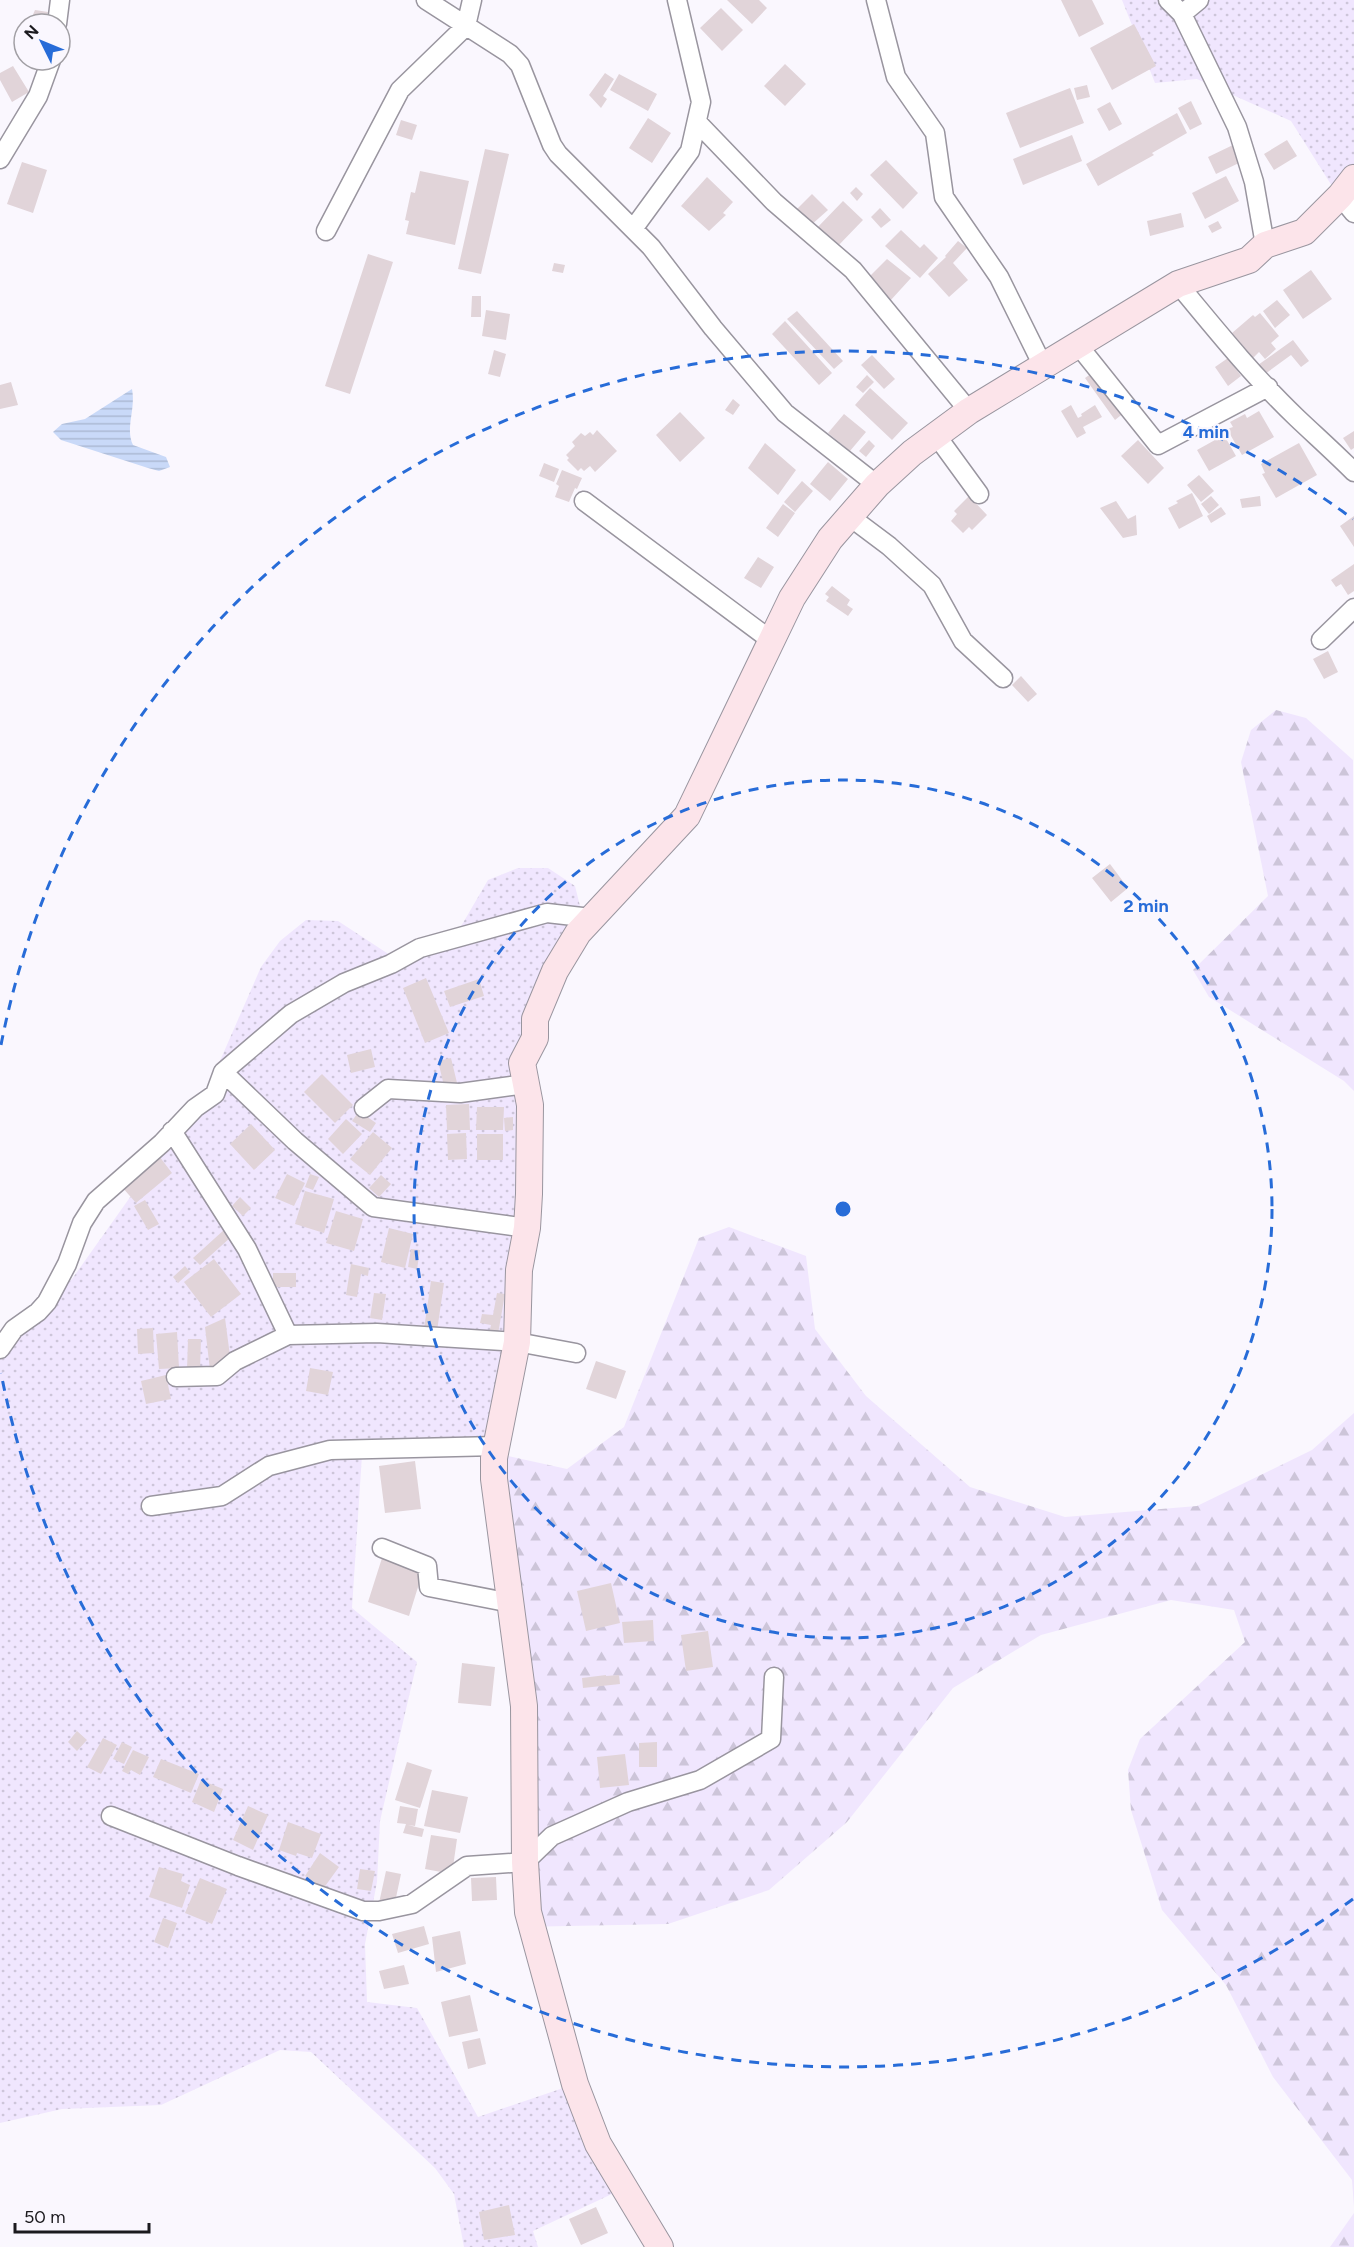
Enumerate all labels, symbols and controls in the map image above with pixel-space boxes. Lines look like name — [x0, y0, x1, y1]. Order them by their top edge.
north arrow — [12, 12, 72, 72]
text: N — [20, 21, 43, 43]
text: 4 min — [1183, 421, 1229, 443]
text: 2 min — [1123, 895, 1169, 917]
centre of rings — [833, 1199, 853, 1219]
scale bar — [15, 2196, 148, 2234]
text: 50 m — [24, 2206, 66, 2228]

